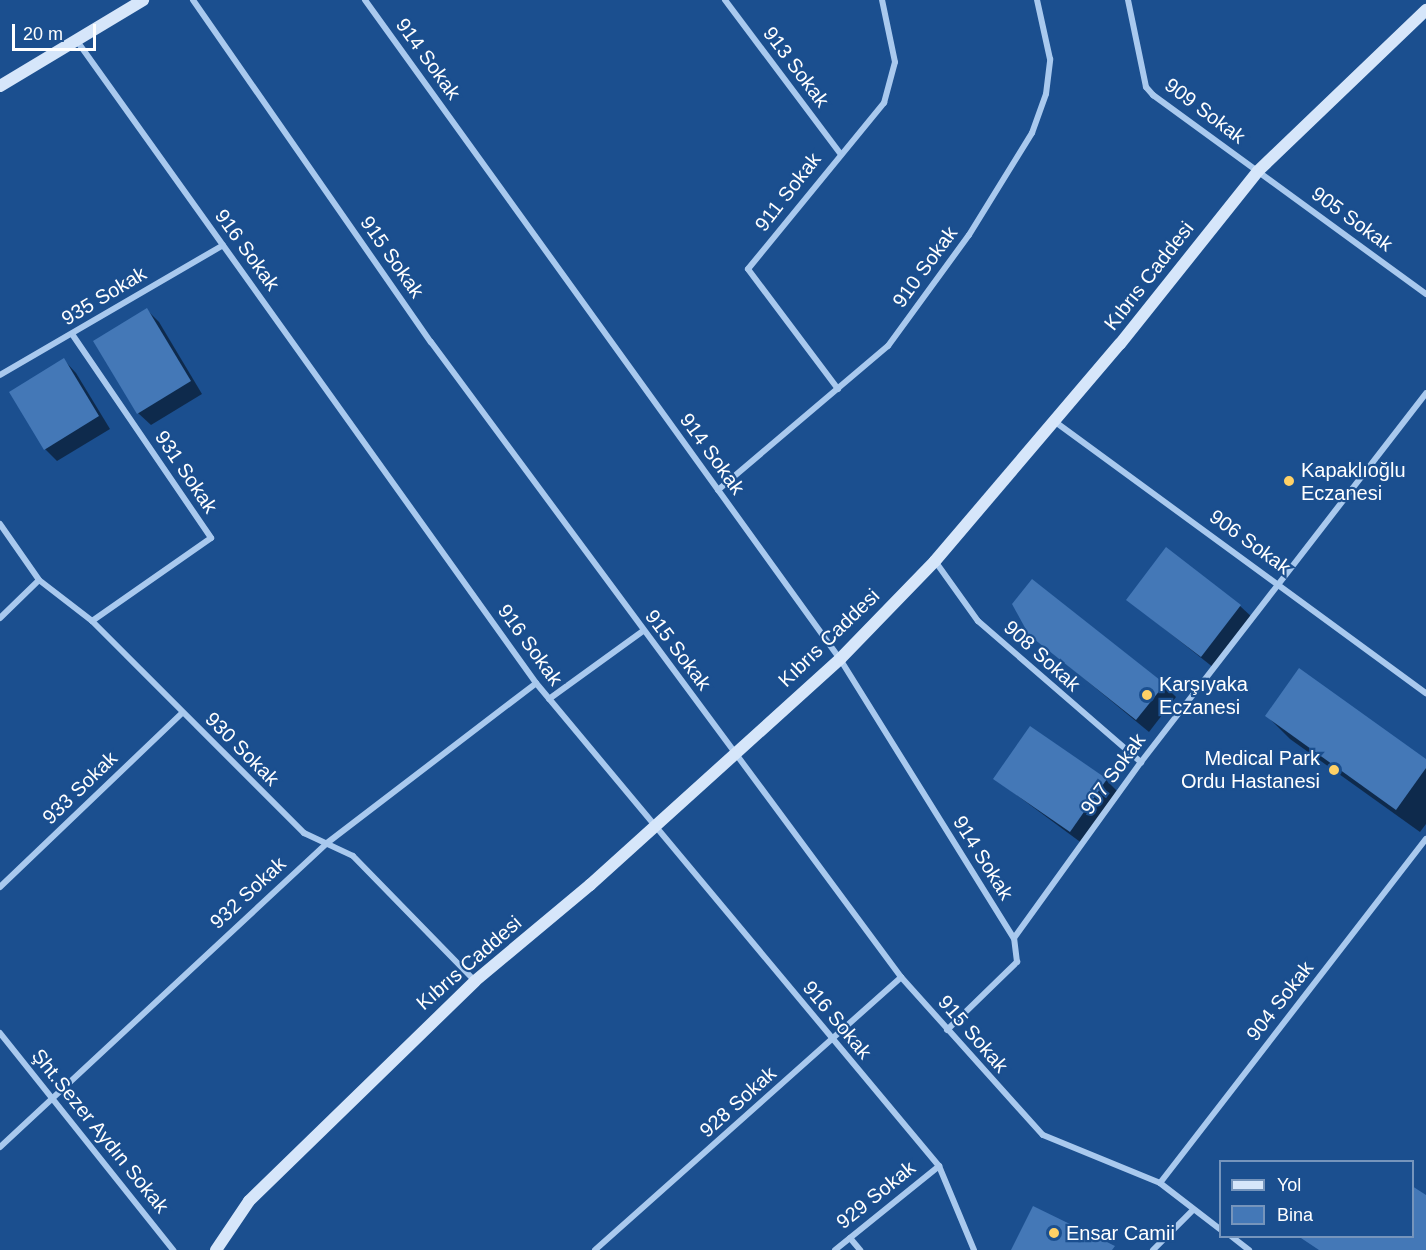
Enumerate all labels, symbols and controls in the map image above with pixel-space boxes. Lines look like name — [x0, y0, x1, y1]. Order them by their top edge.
scale bar — [15, 12, 99, 50]
street label: 914 Sokak — [391, 14, 465, 104]
street label: 913 Sokak — [758, 22, 834, 112]
text: 20 m — [23, 24, 63, 44]
street label: 909 Sokak — [1160, 73, 1250, 149]
street label: 911 Sokak — [750, 148, 826, 236]
street label: 905 Sokak — [1307, 182, 1397, 256]
street label: 916 Sokak — [210, 205, 284, 295]
street label: 915 Sokak — [355, 211, 429, 303]
street label: Kıbrıs Caddesi — [1099, 217, 1199, 335]
street label: 910 Sokak — [888, 222, 962, 312]
street label: 935 Sokak — [57, 261, 151, 331]
street label: 914 Sokak — [675, 409, 749, 499]
street label: 931 Sokak — [150, 426, 222, 518]
place label: Kapaklıoğlu Eczanesi — [1301, 458, 1406, 505]
marker: Kapaklıoğlu Eczanesi — [1282, 474, 1296, 488]
street label: 906 Sokak — [1205, 505, 1295, 579]
street label: Kıbrıs Caddesi — [773, 584, 885, 692]
street label: 916 Sokak — [493, 600, 567, 690]
street label: 915 Sokak — [640, 605, 716, 695]
street label: 908 Sokak — [999, 615, 1085, 697]
place label: Karşıyaka Eczanesi — [1159, 672, 1248, 719]
marker: Karşıyaka Eczanesi — [1140, 688, 1154, 702]
street label: 930 Sokak — [200, 707, 284, 791]
street label: 907 Sokak — [1076, 729, 1150, 819]
place label: Medical Park Ordu Hastanesi — [1181, 746, 1320, 793]
street label: 933 Sokak — [38, 747, 122, 829]
marker: Medical Park Ordu Hastanesi — [1325, 761, 1343, 779]
street label: 914 Sokak — [948, 812, 1018, 904]
street label: 932 Sokak — [205, 852, 291, 934]
street label: Kıbrıs Caddesi — [412, 911, 526, 1015]
street label: 904 Sokak — [1241, 956, 1319, 1046]
street label: 916 Sokak — [797, 976, 877, 1064]
street label: 915 Sokak — [933, 990, 1013, 1078]
street label: Şht.Sezer Aydın Sokak — [26, 1044, 174, 1218]
street label: 928 Sokak — [695, 1061, 781, 1143]
street label: 929 Sokak — [832, 1156, 920, 1234]
legend — [1219, 1160, 1414, 1238]
text: Yol — [1277, 1175, 1301, 1195]
text: Bina — [1277, 1205, 1313, 1225]
place label: Ensar Camii — [1066, 1221, 1175, 1245]
marker: Ensar Camii — [1047, 1226, 1061, 1240]

